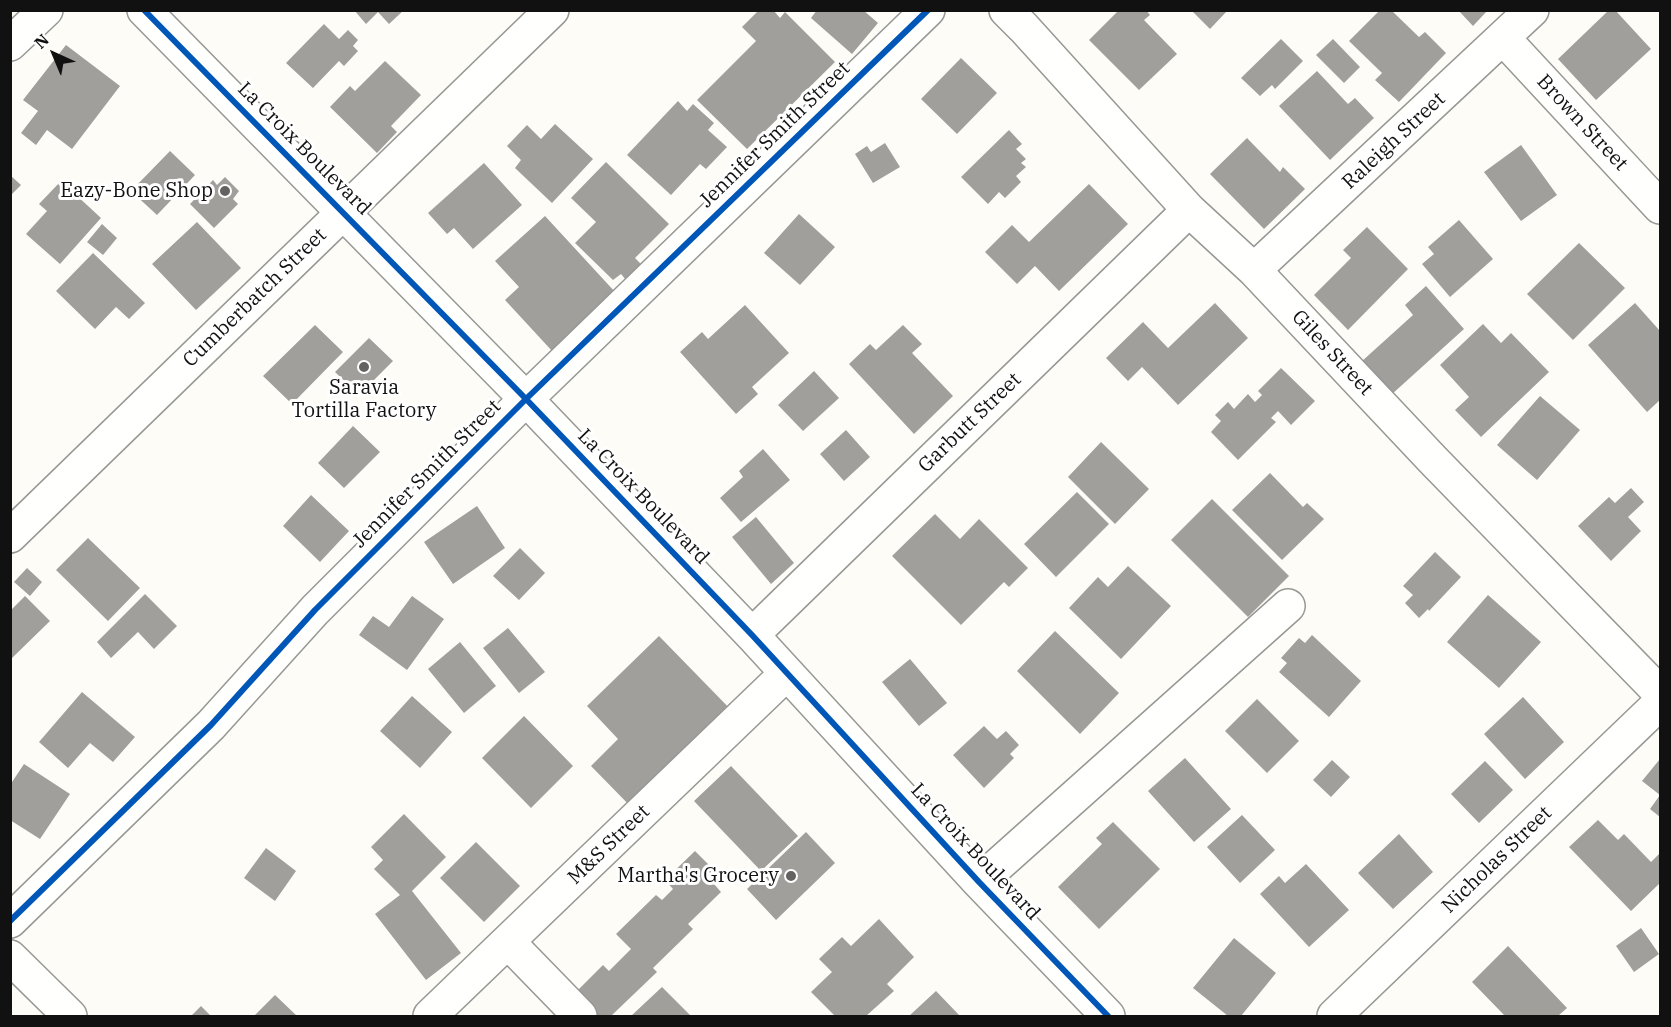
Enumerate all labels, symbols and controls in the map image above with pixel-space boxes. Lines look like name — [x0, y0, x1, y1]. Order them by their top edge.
north arrow — [24, 24, 84, 84]
text: N — [30, 29, 53, 53]
street label: Jennifer Smith Street — [695, 57, 855, 213]
street label: Brown Street — [1531, 70, 1633, 176]
street label: La Croix Boulevard — [232, 77, 376, 221]
street label: Raleigh Street — [1338, 87, 1450, 195]
place label: Eazy-Bone Shop — [60, 179, 213, 203]
marker: Eazy-Bone Shop — [218, 184, 232, 198]
street label: Cumberbatch Street — [178, 223, 332, 373]
street label: Giles Street — [1286, 305, 1378, 401]
marker: Saravia Tortilla Factory — [357, 360, 371, 374]
street label: Garbutt Street — [914, 368, 1026, 478]
place label: Saravia Tortilla Factory — [292, 376, 436, 423]
street label: Jennifer Smith Street — [348, 395, 506, 553]
street label: La Croix Boulevard — [572, 424, 714, 570]
street label: La Croix Boulevard — [905, 779, 1045, 925]
street label: M&S Street — [563, 800, 655, 890]
street label: Nicholas Street — [1437, 802, 1557, 918]
place label: Martha's Grocery — [617, 864, 779, 888]
marker: Martha's Grocery — [784, 869, 798, 883]

